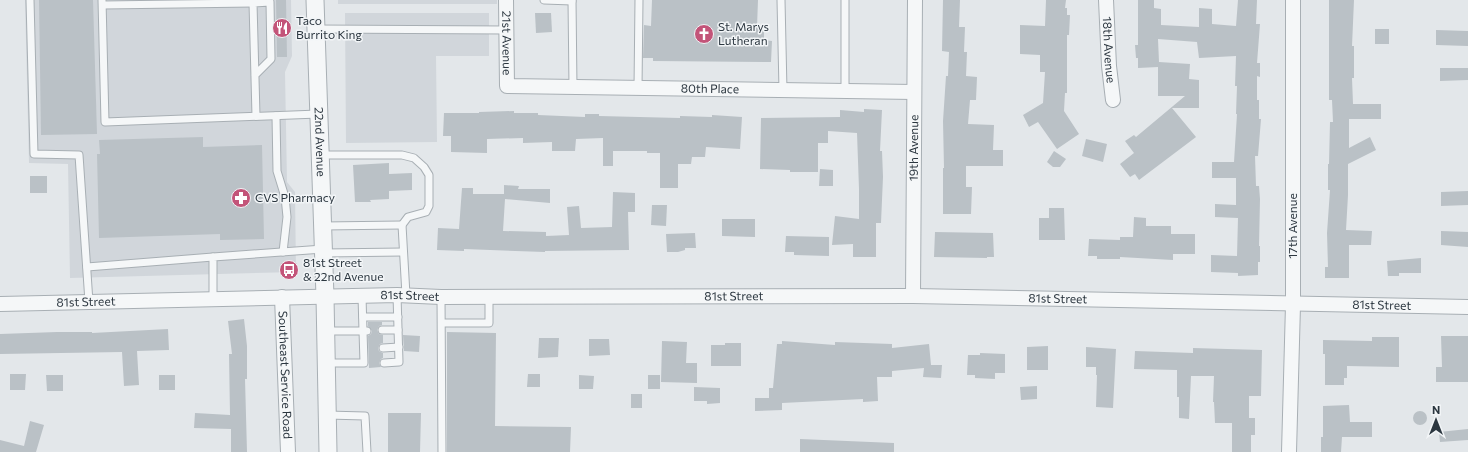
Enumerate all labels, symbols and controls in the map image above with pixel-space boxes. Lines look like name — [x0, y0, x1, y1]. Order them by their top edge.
street label: 21st Avenue — [500, 11, 515, 75]
place label: Taco Burrito King — [296, 13, 362, 41]
street label: 18th Avenue — [1101, 16, 1119, 84]
restaurant icon: Taco Burrito King — [271, 17, 293, 39]
place label: St. Marys Lutheran — [718, 19, 769, 47]
church icon: St. Marys Lutheran — [693, 23, 715, 45]
street label: 80th Place — [681, 81, 739, 95]
street label: 22nd Avenue — [313, 107, 329, 177]
street label: 19th Avenue — [906, 115, 920, 181]
pharmacy icon: CVS Pharmacy — [230, 187, 252, 209]
place label: CVS Pharmacy — [255, 190, 335, 204]
street label: 17th Avenue — [1285, 193, 1299, 259]
place label: 81st Street & 22nd Avenue — [303, 255, 384, 283]
bus stop icon: 81st Street & 22nd Avenue — [278, 259, 300, 281]
street label: 81st Street — [380, 287, 440, 303]
street label: 81st Street — [704, 288, 763, 302]
street label: 81st Street — [1028, 290, 1088, 305]
street label: 81st Street — [56, 293, 116, 309]
street label: 81st Street — [1352, 297, 1412, 312]
street label: Southeast Service Road — [277, 311, 295, 439]
north arrow — [1416, 400, 1456, 440]
text: N — [1432, 403, 1440, 416]

